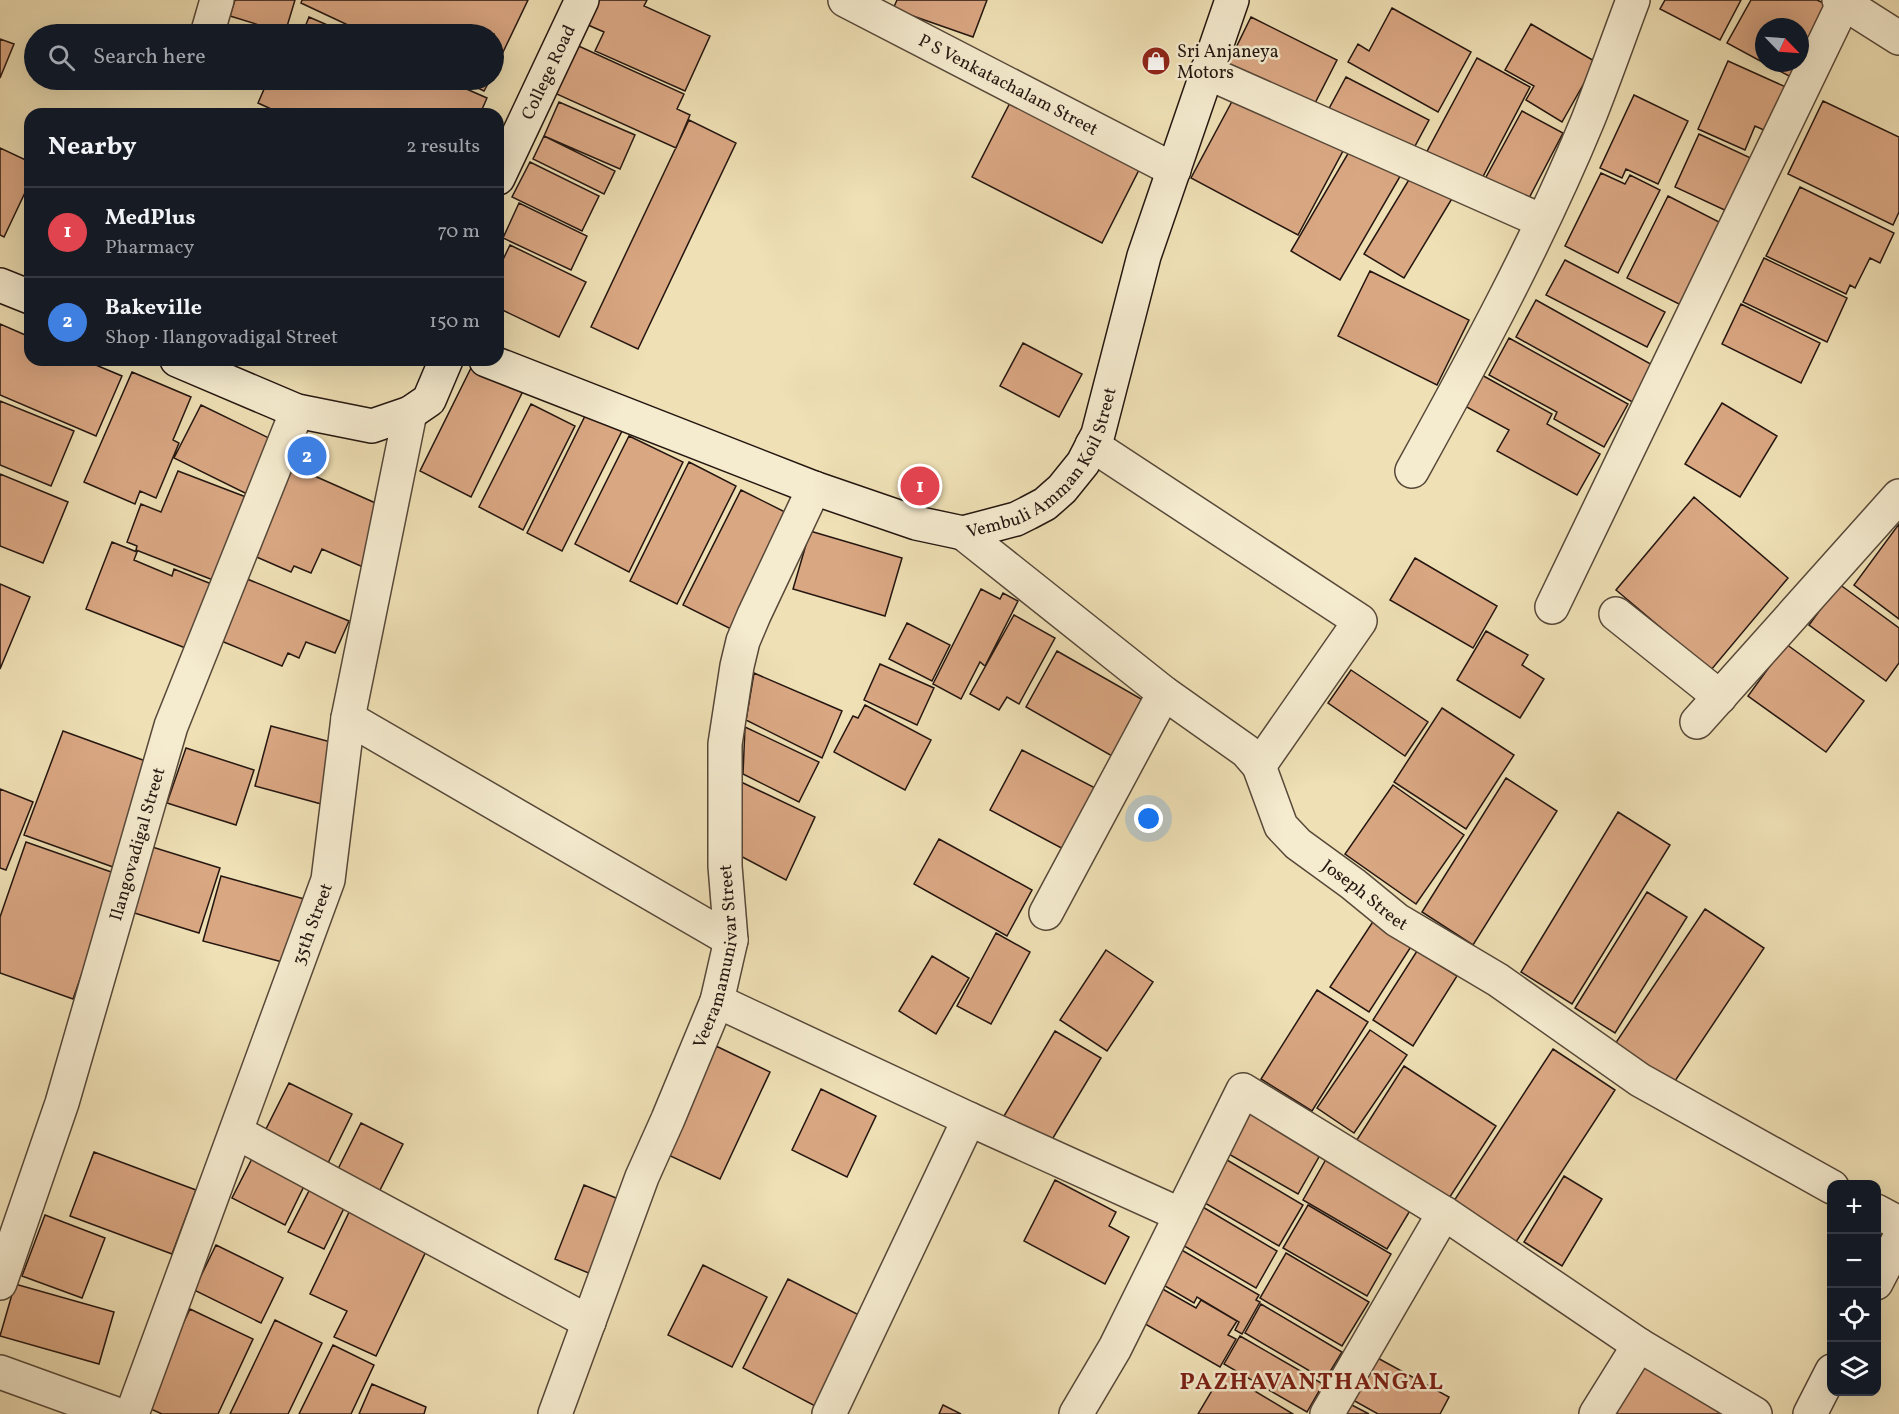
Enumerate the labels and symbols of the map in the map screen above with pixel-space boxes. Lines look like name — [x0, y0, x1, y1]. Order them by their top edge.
north arrow — [1755, 18, 1809, 72]
street label: College Road — [516, 21, 582, 125]
street label: P S Venkatachalam Street — [914, 29, 1102, 143]
place label: Sri Anjaneya Motors — [1177, 40, 1279, 86]
shop icon: Sri Anjaneya Motors — [1140, 45, 1172, 77]
street label: Vembuli Amman Koil Street — [964, 385, 1124, 546]
pin: 2 — [288, 434, 326, 478]
pin: 1 — [900, 464, 940, 508]
street label: Ilangovadigal Street — [104, 765, 172, 924]
your location — [1134, 804, 1163, 833]
street label: Joseph Street — [1316, 854, 1412, 938]
street label: Veeramamunivar Street — [688, 863, 745, 1052]
street label: 35th Street — [287, 880, 340, 969]
district label: PAZHAVANTHANGAL — [1180, 1366, 1444, 1400]

